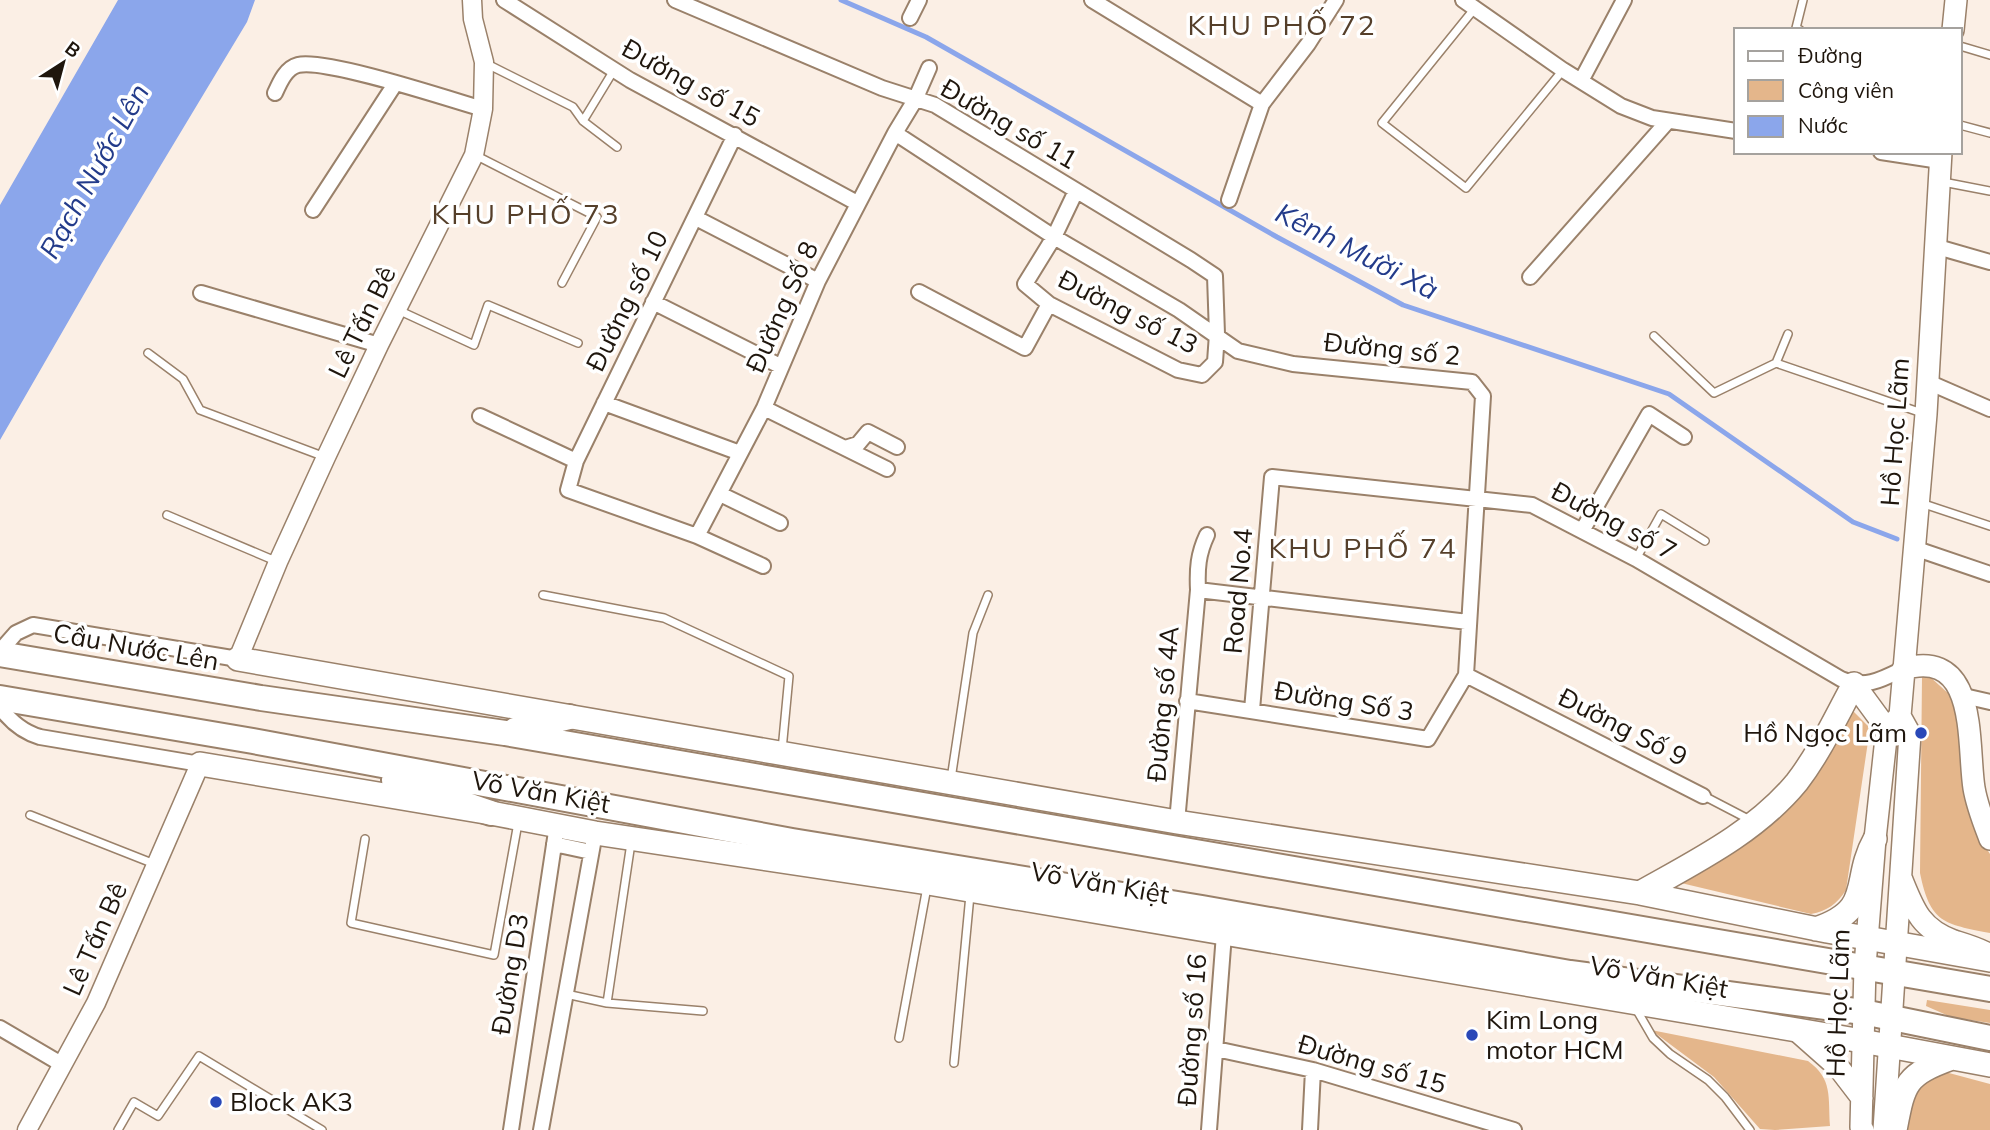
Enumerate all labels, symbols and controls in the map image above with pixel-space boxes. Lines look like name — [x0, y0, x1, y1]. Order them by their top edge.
district label: KHU PHỐ 72 — [1187, 7, 1377, 42]
north arrow — [28, 28, 98, 98]
legend — [1734, 28, 1962, 154]
street label: Đường số 15 — [616, 31, 766, 134]
text: B — [61, 36, 85, 63]
text: Đường — [1798, 42, 1863, 68]
street label: Đường số 11 — [935, 71, 1084, 176]
water label: Rạch Nước Lên — [31, 77, 156, 264]
text: Công viên — [1798, 77, 1894, 103]
text: Nước — [1798, 112, 1848, 138]
water label: Kênh Mười Xà — [1270, 195, 1444, 307]
district label: KHU PHỐ 73 — [431, 196, 621, 231]
street label: Đường số 10 — [578, 225, 675, 377]
street label: Đường Số 8 — [738, 236, 825, 378]
street label: Lê Tấn Bê — [320, 261, 403, 383]
street label: Đường số 13 — [1053, 262, 1204, 361]
street label: Đường số 2 — [1322, 325, 1462, 372]
street label: Hồ Học Lãm — [1873, 357, 1916, 507]
street label: Đường số 7 — [1546, 474, 1683, 567]
street label: Road No.4 — [1216, 527, 1259, 655]
district label: KHU PHỐ 74 — [1268, 530, 1458, 565]
street label: Cầu Nước Lên — [51, 616, 221, 677]
street label: Đường số 4A — [1139, 625, 1186, 783]
street label: Đường Số 3 — [1272, 673, 1416, 728]
street label: Đường Số 9 — [1553, 680, 1693, 773]
place label: Hồ Ngọc Lãm — [1743, 716, 1907, 749]
marker: Hồ Ngọc Lãm — [1913, 725, 1929, 741]
street label: Võ Văn Kiệt — [469, 763, 613, 820]
street label: Võ Văn Kiệt — [1028, 854, 1172, 911]
street label: Lê Tấn Bê — [55, 877, 134, 1000]
street label: Đường D3 — [484, 911, 535, 1037]
street label: Hồ Học Lãm — [1818, 928, 1857, 1078]
street label: Võ Văn Kiệt — [1587, 948, 1731, 1005]
street label: Đường số 16 — [1170, 953, 1213, 1107]
place label: Kim Long motor HCM — [1486, 1003, 1624, 1066]
street label: Đường số 15 — [1294, 1027, 1450, 1100]
marker: Kim Long motor HCM — [1464, 1027, 1480, 1043]
place label: Block AK3 — [230, 1085, 353, 1118]
marker: Block AK3 — [208, 1094, 224, 1110]

